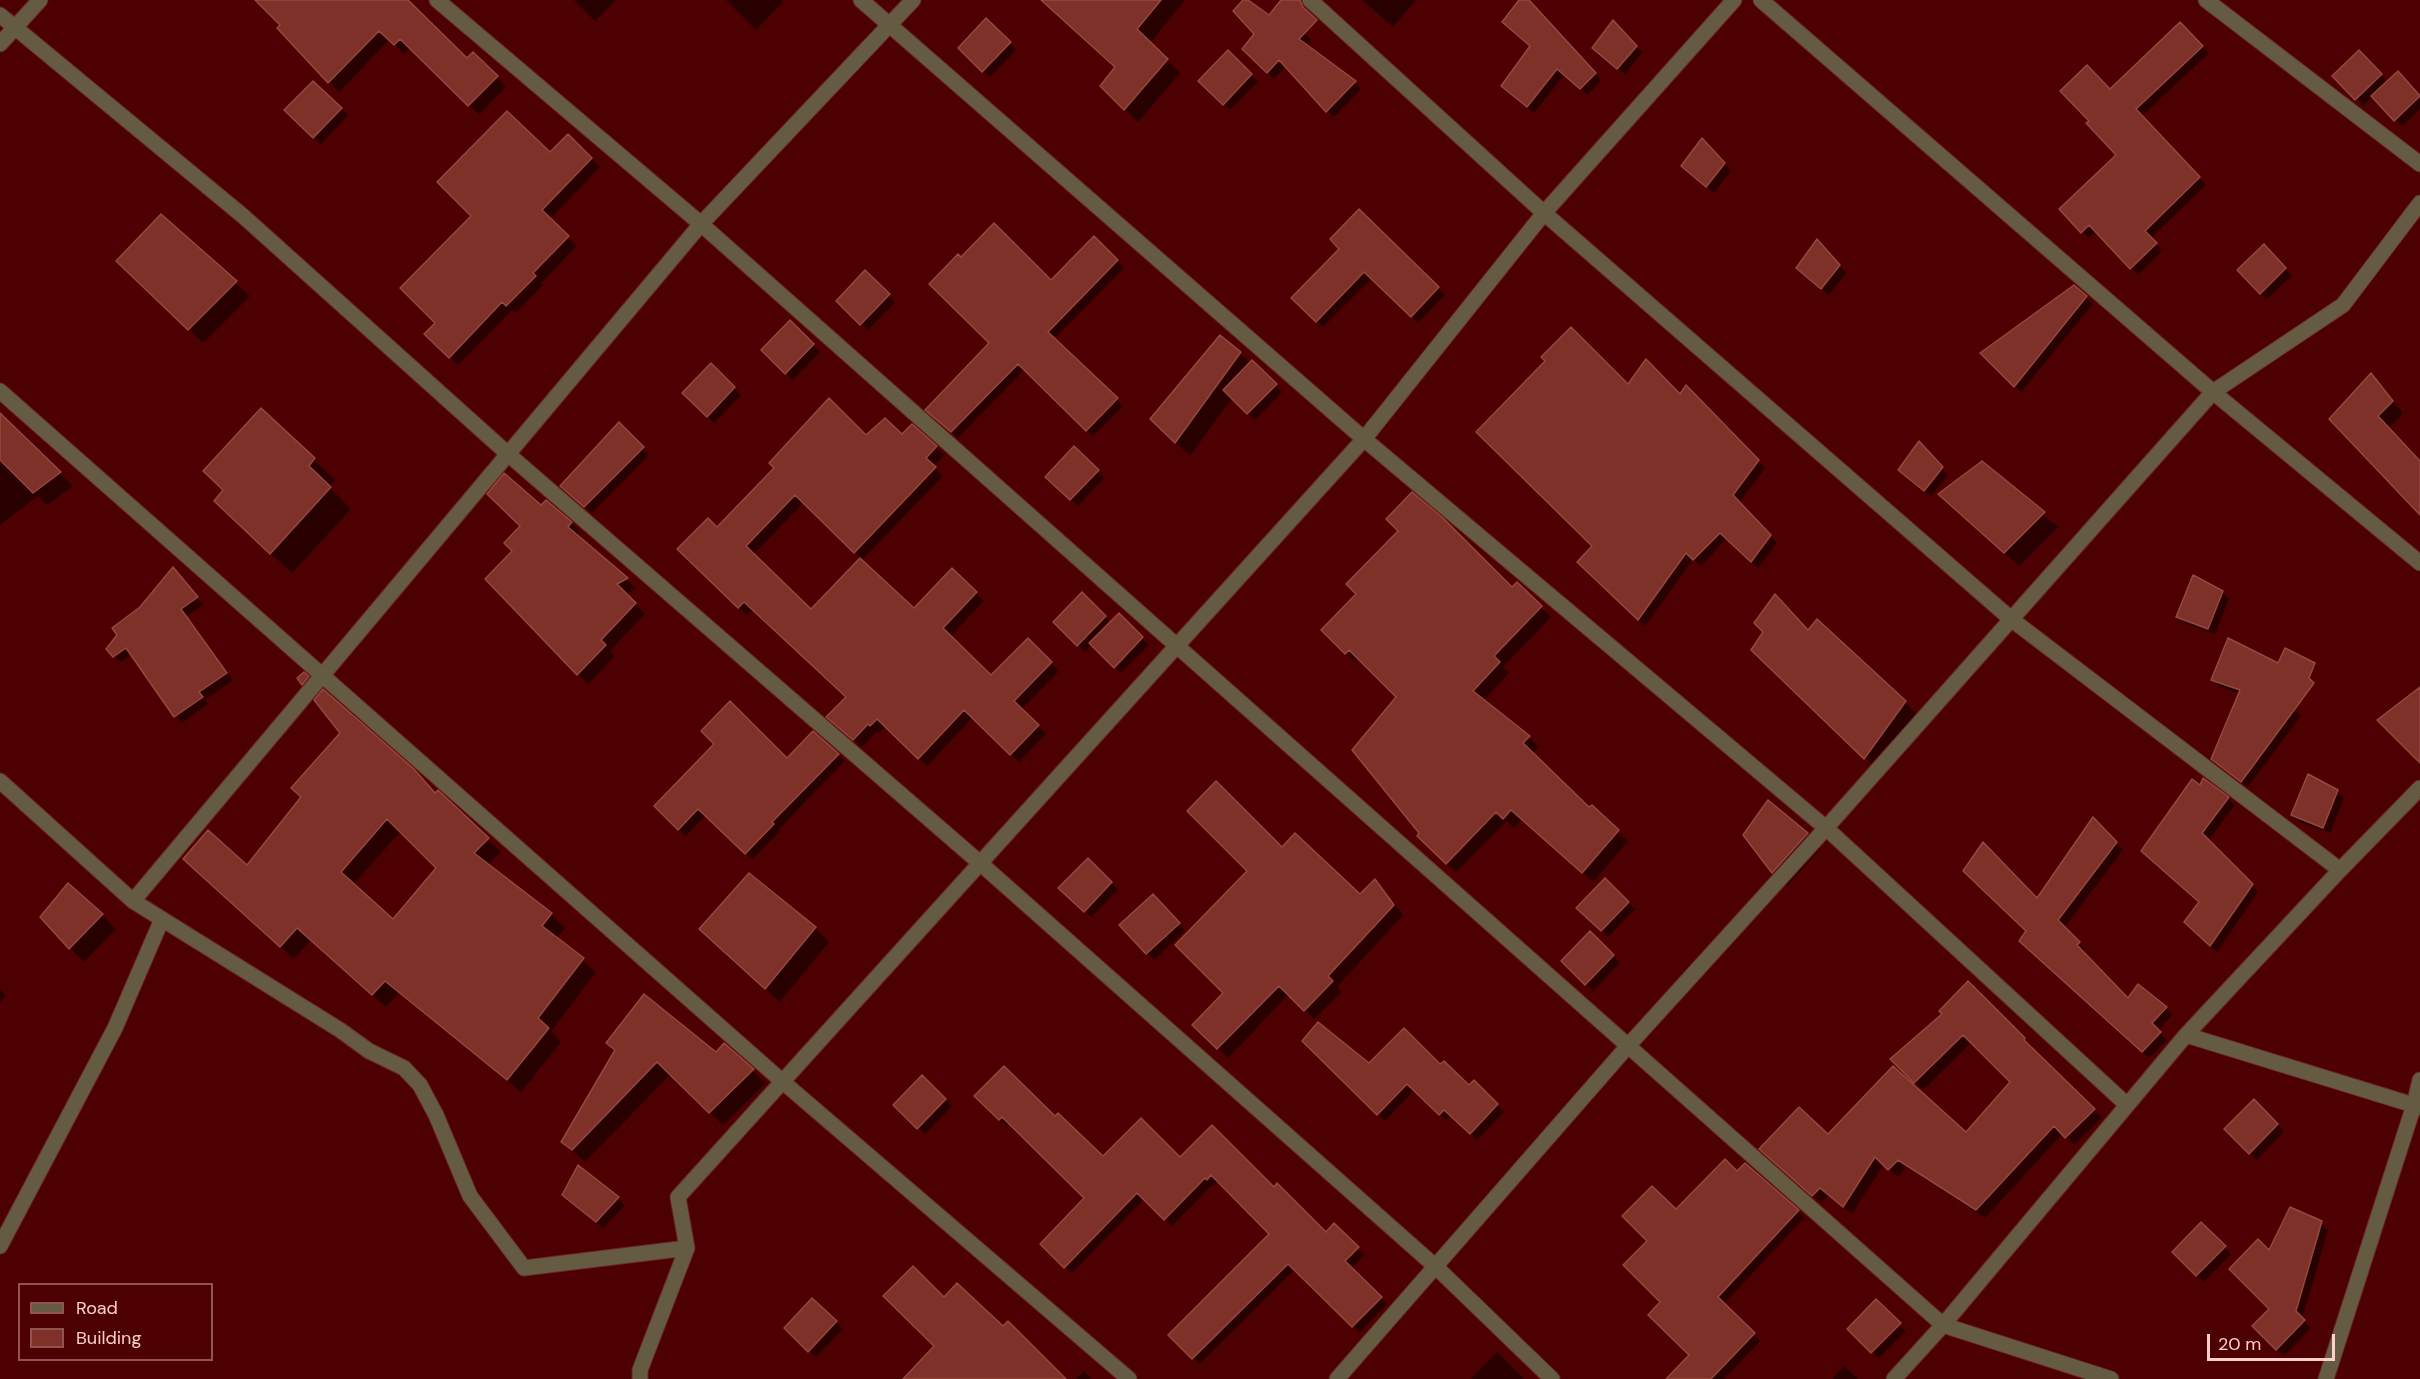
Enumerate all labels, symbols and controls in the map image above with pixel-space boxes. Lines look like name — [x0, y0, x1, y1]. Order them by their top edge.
legend — [18, 1283, 213, 1361]
text: Road — [76, 1296, 118, 1320]
scale bar — [2210, 1322, 2338, 1360]
text: Building — [76, 1326, 141, 1350]
text: 20 m — [2218, 1332, 2261, 1356]

